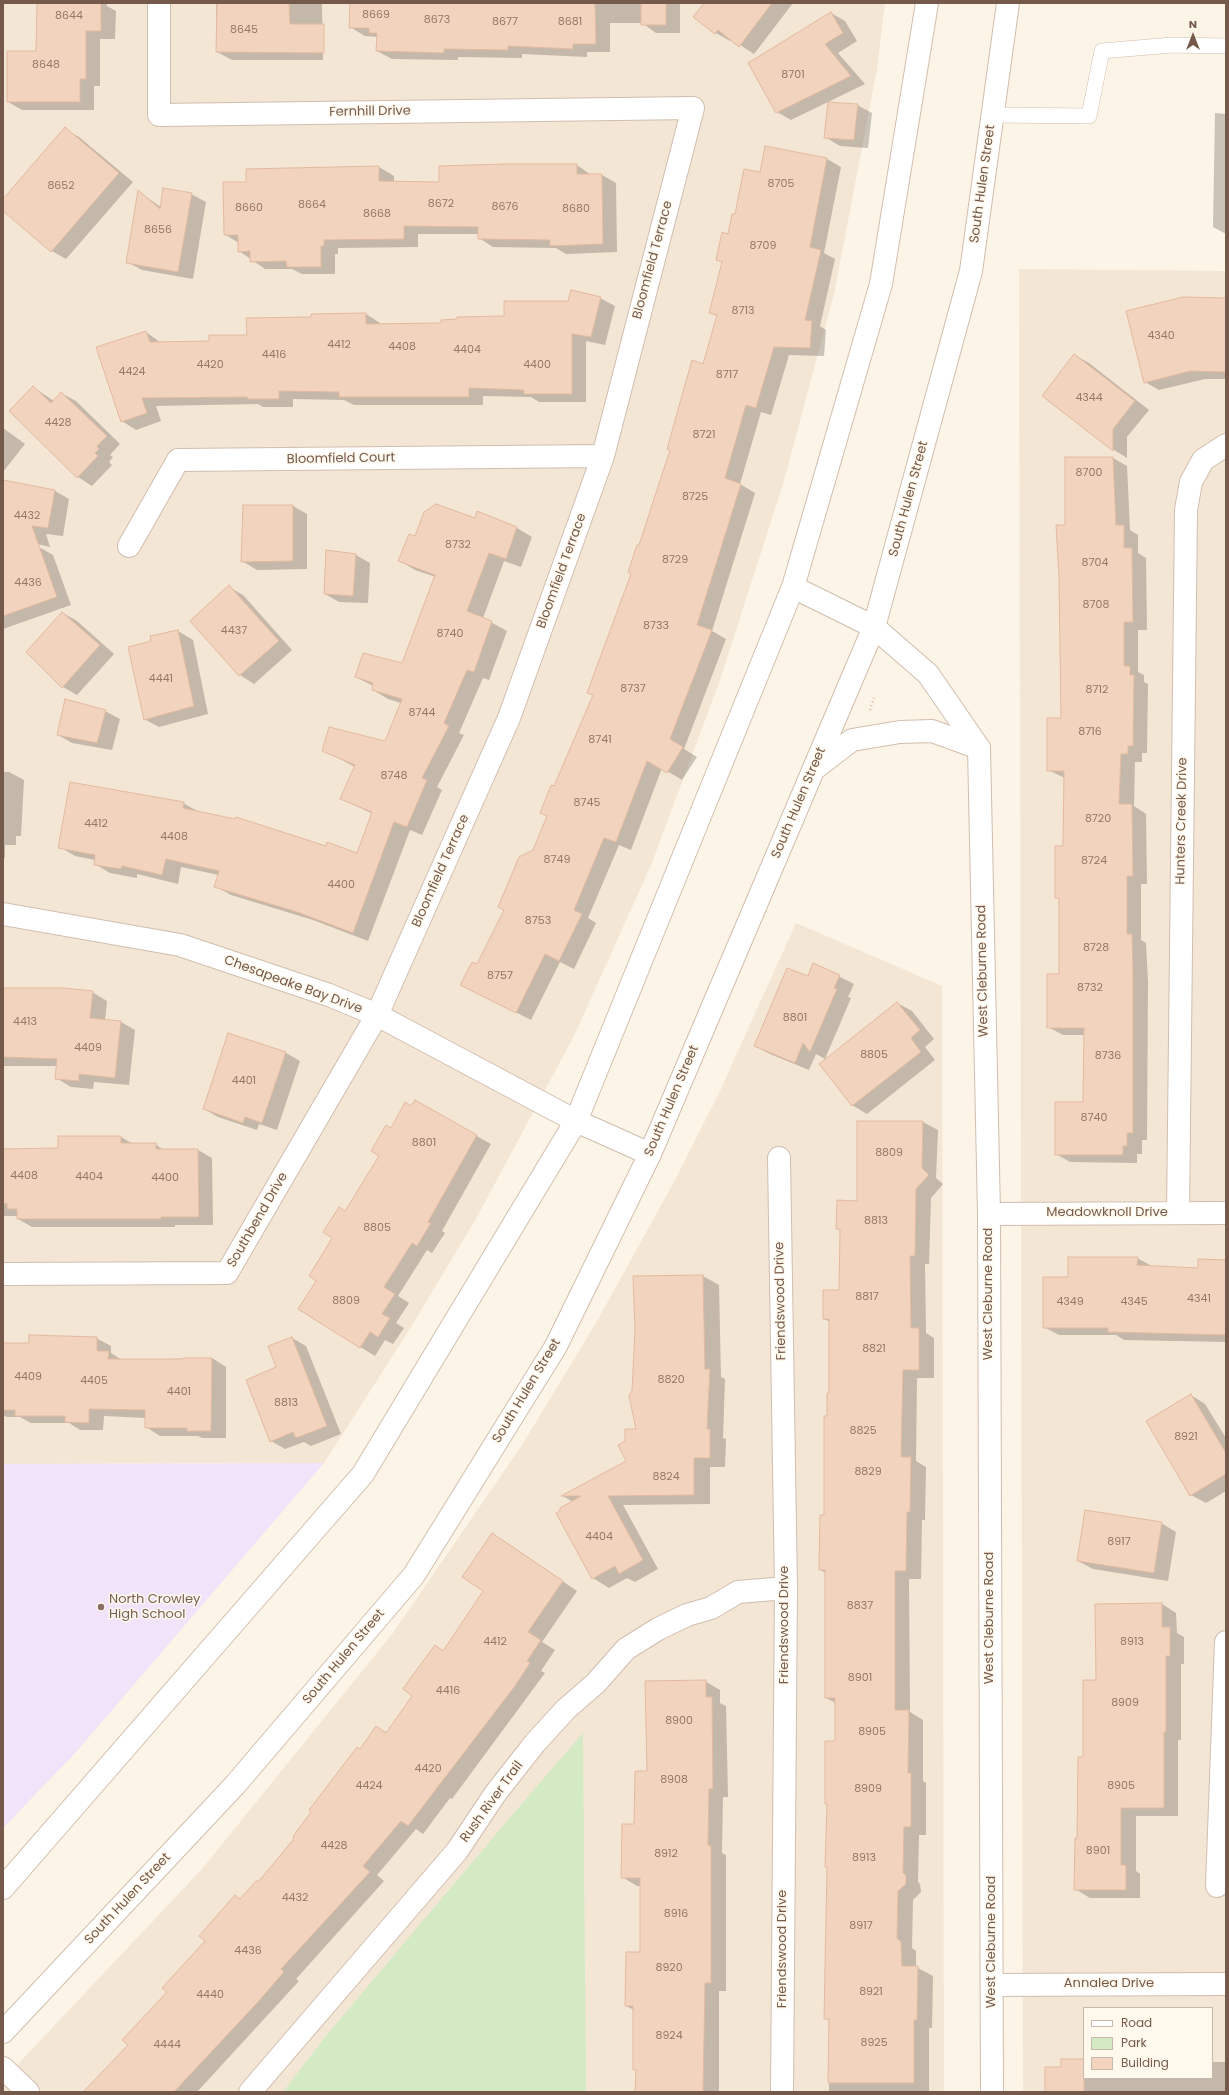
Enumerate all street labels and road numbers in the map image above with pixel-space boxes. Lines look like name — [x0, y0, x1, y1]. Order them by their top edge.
street label: Fernhill Drive — [329, 103, 411, 121]
street label: South Hulen Street — [967, 124, 999, 244]
street label: Bloomfield Terrace — [630, 199, 676, 321]
street label: South Hulen Street — [886, 439, 932, 559]
street label: Bloomfield Court — [287, 450, 395, 468]
street label: Bloomfield Terrace — [534, 511, 590, 631]
street label: South Hulen Street — [769, 745, 829, 861]
street label: Hunters Creek Drive — [1173, 757, 1191, 885]
street label: Bloomfield Terrace — [409, 812, 473, 930]
street label: West Cleburne Road — [974, 905, 992, 1037]
street label: Chesapeake Bay Drive — [222, 953, 364, 1017]
street label: South Hulen Street — [642, 1043, 702, 1159]
street label: Southbend Drive — [224, 1170, 292, 1270]
street label: Meadowknoll Drive — [1046, 1205, 1168, 1221]
street label: West Cleburne Road — [981, 1228, 997, 1360]
street label: Friendswood Drive — [772, 1242, 790, 1360]
street label: South Hulen Street — [490, 1336, 564, 1446]
street label: West Cleburne Road — [982, 1552, 998, 1684]
street label: Friendswood Drive — [777, 1566, 793, 1684]
street label: South Hulen Street — [300, 1606, 388, 1708]
street label: Rush River Trail — [457, 1758, 527, 1846]
street label: South Hulen Street — [82, 1850, 174, 1948]
street label: West Cleburne Road — [984, 1876, 1000, 2008]
street label: Friendswood Drive — [775, 1890, 791, 2008]
street label: Annalea Drive — [1064, 1976, 1154, 1992]

